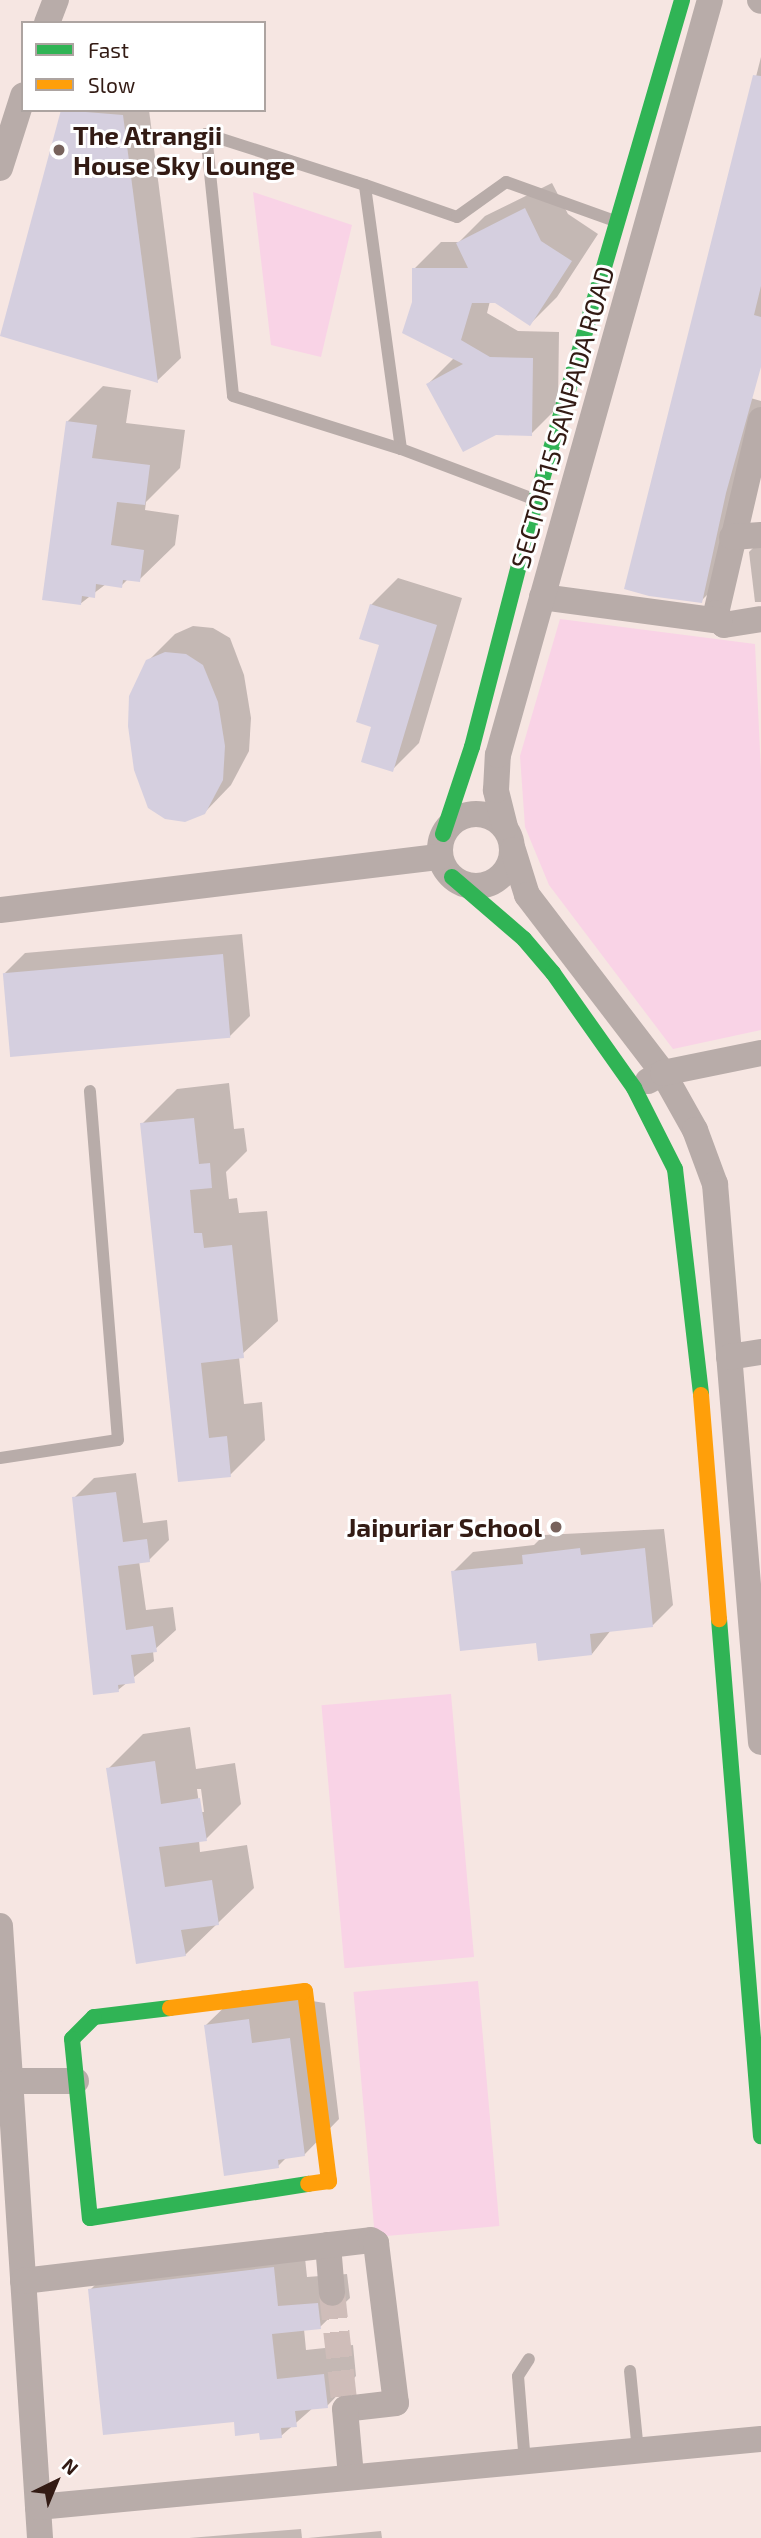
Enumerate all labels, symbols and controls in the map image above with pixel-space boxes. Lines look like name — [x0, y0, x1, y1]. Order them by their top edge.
legend — [21, 21, 266, 112]
text: Fast — [88, 37, 129, 62]
text: Slow — [88, 72, 135, 97]
place label: The Atrangii House Sky Lounge — [73, 119, 296, 180]
marker: The Atrangii House Sky Lounge — [51, 142, 67, 158]
street label: SECTOR 15 SANPADA ROAD — [504, 262, 620, 572]
place label: Jaipuriar School — [346, 1511, 542, 1543]
marker: Jaipuriar School — [548, 1519, 564, 1535]
north arrow — [21, 2447, 91, 2517]
text: N — [58, 2453, 84, 2479]

